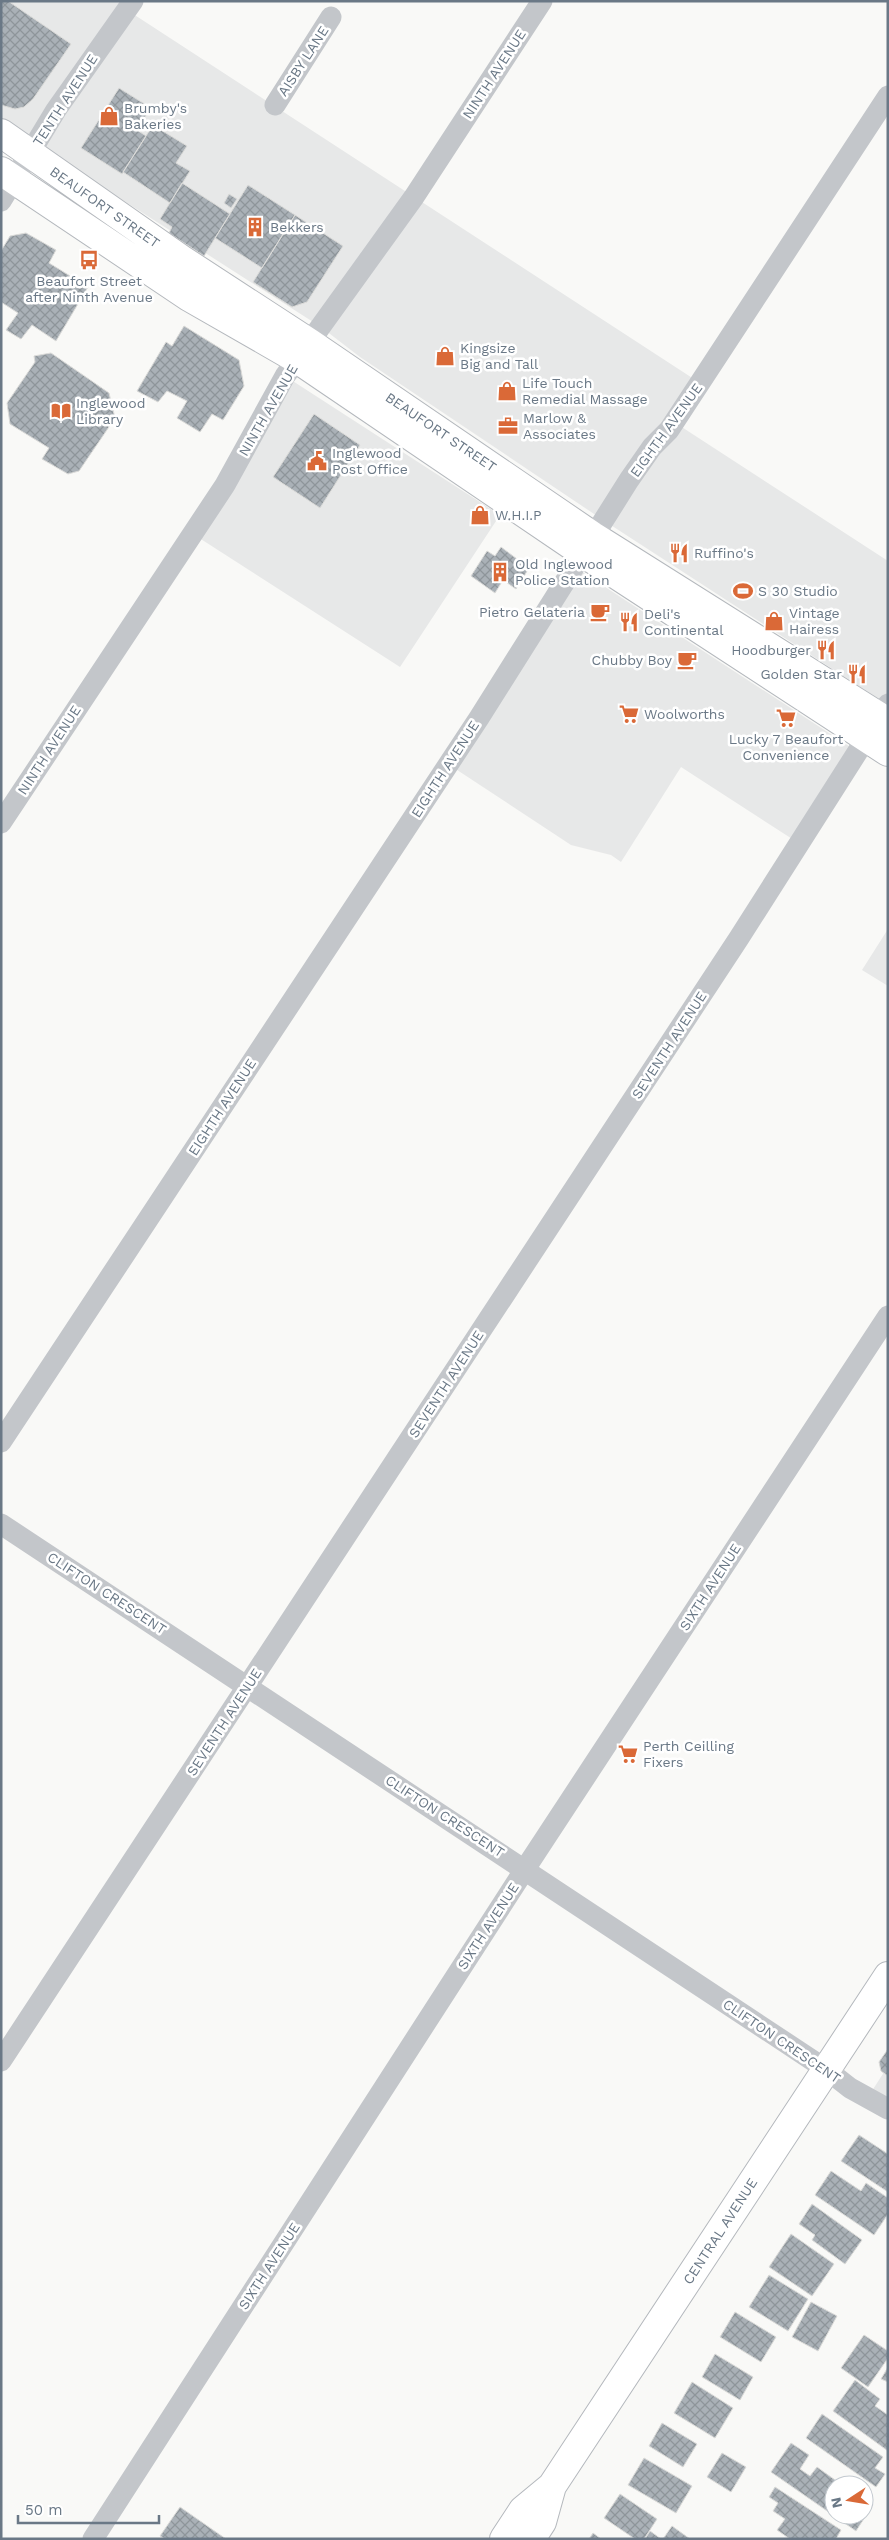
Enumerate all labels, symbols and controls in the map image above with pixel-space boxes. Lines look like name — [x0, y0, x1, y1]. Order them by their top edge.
street label: AISBY LANE — [274, 23, 332, 99]
street label: NINTH AVENUE — [459, 26, 529, 122]
street label: TENTH AVENUE — [29, 51, 101, 149]
place label: Brumby's Bakeries — [124, 100, 187, 132]
shop icon: Brumby's Bakeries — [98, 105, 120, 127]
street label: BEAUFORT STREET — [47, 163, 163, 251]
building icon: Bekkers — [244, 216, 266, 238]
place label: Bekkers — [270, 219, 324, 235]
bus stop icon: Beaufort Street after Ninth Avenue — [78, 249, 100, 271]
place label: Beaufort Street after Ninth Avenue — [25, 273, 153, 305]
place label: Kingsize Big and Tall — [460, 340, 539, 372]
shop icon: Kingsize Big and Tall — [434, 345, 456, 367]
street label: NINTH AVENUE — [235, 361, 301, 459]
place label: Life Touch Remedial Massage — [522, 375, 648, 407]
shop icon: Life Touch Remedial Massage — [496, 380, 518, 402]
street label: EIGHTH AVENUE — [627, 380, 705, 480]
street label: BEAUFORT STREET — [383, 389, 500, 475]
place label: Inglewood Library — [76, 395, 145, 427]
library icon: Inglewood Library — [50, 400, 72, 422]
place label: Marlow & Associates — [523, 410, 596, 442]
office icon: Marlow & Associates — [497, 415, 519, 437]
place label: Inglewood Post Office — [332, 445, 408, 477]
public building icon: Inglewood Post Office — [306, 450, 328, 472]
shop icon: W.H.I.P — [469, 504, 491, 526]
place label: W.H.I.P — [495, 507, 542, 523]
restaurant icon: Ruffino's — [668, 542, 690, 564]
place label: Ruffino's — [694, 545, 754, 561]
place label: Old Inglewood Police Station — [515, 556, 613, 588]
building icon: Old Inglewood Police Station — [489, 561, 511, 583]
sports icon: S 30 Studio — [732, 580, 754, 602]
place label: S 30 Studio — [758, 583, 838, 599]
cafe icon: Pietro Gelateria — [589, 601, 611, 623]
place label: Pietro Gelateria — [479, 604, 585, 620]
place label: Vintage Hairess — [789, 605, 840, 637]
place label: Deli's Continental — [644, 606, 724, 638]
shop icon: Vintage Hairess — [763, 610, 785, 632]
restaurant icon: Deli's Continental — [618, 611, 640, 633]
restaurant icon: Hoodburger — [815, 639, 837, 661]
place label: Hoodburger — [731, 642, 811, 658]
cafe icon: Chubby Boy — [676, 649, 698, 671]
place label: Chubby Boy — [592, 652, 673, 668]
restaurant icon: Golden Star — [846, 663, 868, 685]
place label: Golden Star — [760, 666, 842, 682]
street label: NINTH AVENUE — [14, 702, 84, 798]
supermarket icon: Woolworths — [618, 703, 640, 725]
place label: Woolworths — [644, 706, 725, 722]
supermarket icon: Lucky 7 Beaufort Convenience — [775, 707, 797, 729]
street label: EIGHTH AVENUE — [408, 718, 482, 820]
place label: Lucky 7 Beaufort Convenience — [729, 731, 843, 763]
street label: SEVENTH AVENUE — [628, 988, 710, 1102]
street label: EIGHTH AVENUE — [185, 1056, 259, 1158]
street label: SEVENTH AVENUE — [405, 1327, 487, 1441]
street label: SIXTH AVENUE — [676, 1541, 744, 1633]
street label: CLIFTON CRESCENT — [45, 1549, 170, 1638]
street label: SEVENTH AVENUE — [183, 1665, 265, 1779]
place label: Perth Ceilling Fixers — [643, 1738, 734, 1770]
supermarket icon: Perth Ceilling Fixers — [617, 1743, 639, 1765]
street label: CLIFTON CRESCENT — [383, 1772, 508, 1861]
street label: SIXTH AVENUE — [454, 1880, 522, 1972]
street label: CLIFTON CRESCENT — [720, 1996, 844, 2087]
street label: CENTRAL AVENUE — [680, 2175, 760, 2287]
street label: SIXTH AVENUE — [235, 2220, 303, 2312]
north arrow — [824, 2475, 874, 2525]
scale bar — [18, 2492, 159, 2524]
text: N — [827, 2496, 845, 2509]
text: 50 m — [25, 2501, 62, 2519]

